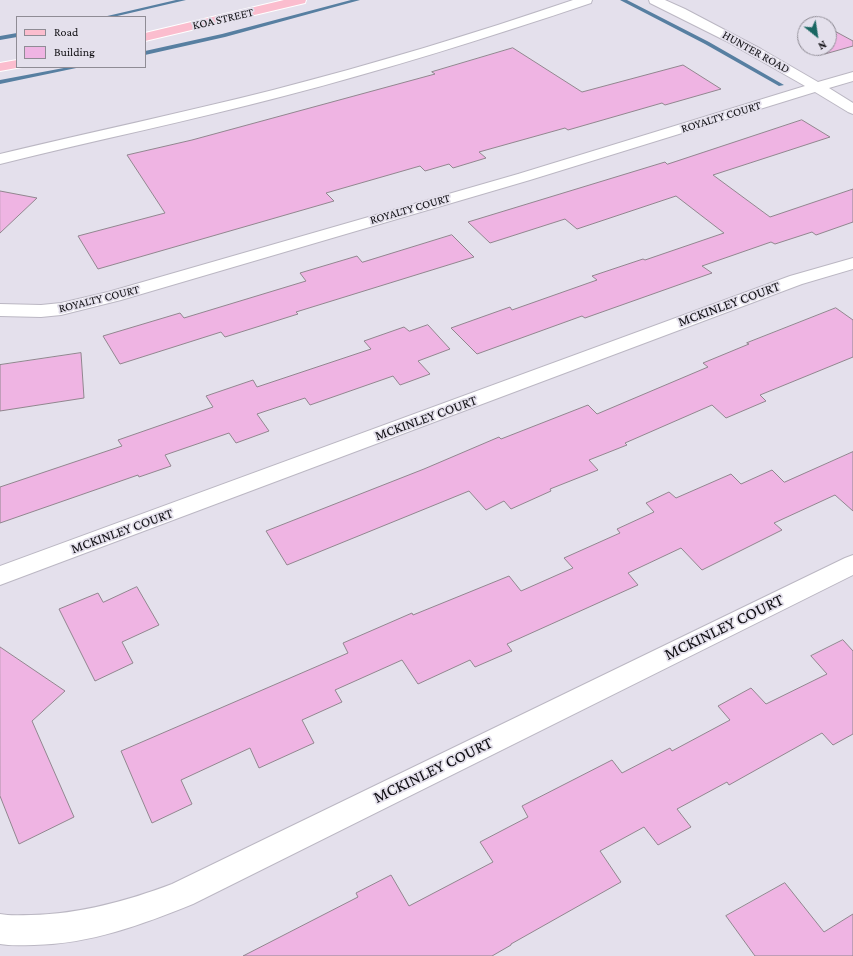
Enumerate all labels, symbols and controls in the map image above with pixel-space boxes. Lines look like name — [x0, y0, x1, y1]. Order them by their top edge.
street label: KOA STREET — [191, 5, 255, 33]
legend — [16, 16, 146, 68]
north arrow — [797, 16, 837, 56]
text: Road — [54, 25, 78, 39]
street label: HUNTER ROAD — [720, 28, 792, 76]
text: N — [816, 38, 829, 53]
text: Building — [54, 45, 95, 59]
street label: ROYALTY COURT — [679, 98, 763, 136]
street label: ROYALTY COURT — [368, 191, 452, 227]
street label: MCKINLEY COURT — [676, 278, 782, 330]
street label: ROYALTY COURT — [57, 282, 141, 316]
street label: MCKINLEY COURT — [373, 392, 479, 444]
street label: MCKINLEY COURT — [69, 505, 175, 557]
street label: MCKINLEY COURT — [661, 589, 787, 665]
street label: MCKINLEY COURT — [370, 732, 496, 808]

